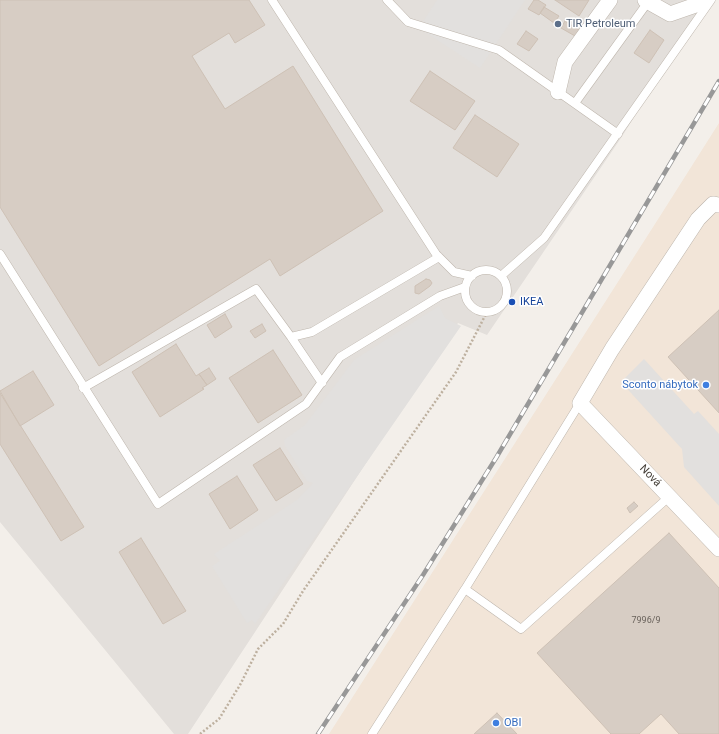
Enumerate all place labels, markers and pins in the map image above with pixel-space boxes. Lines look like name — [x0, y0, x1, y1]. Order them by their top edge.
place label: TIR Petroleum — [566, 17, 635, 31]
marker: TIR Petroleum — [553, 19, 563, 29]
place label: IKEA — [520, 295, 543, 309]
marker: IKEA — [507, 297, 517, 307]
place label: Sconto nábytok — [622, 378, 698, 392]
marker: Sconto nábytok — [701, 380, 711, 390]
place label: OBI — [504, 716, 521, 730]
marker: OBI — [491, 718, 501, 728]

